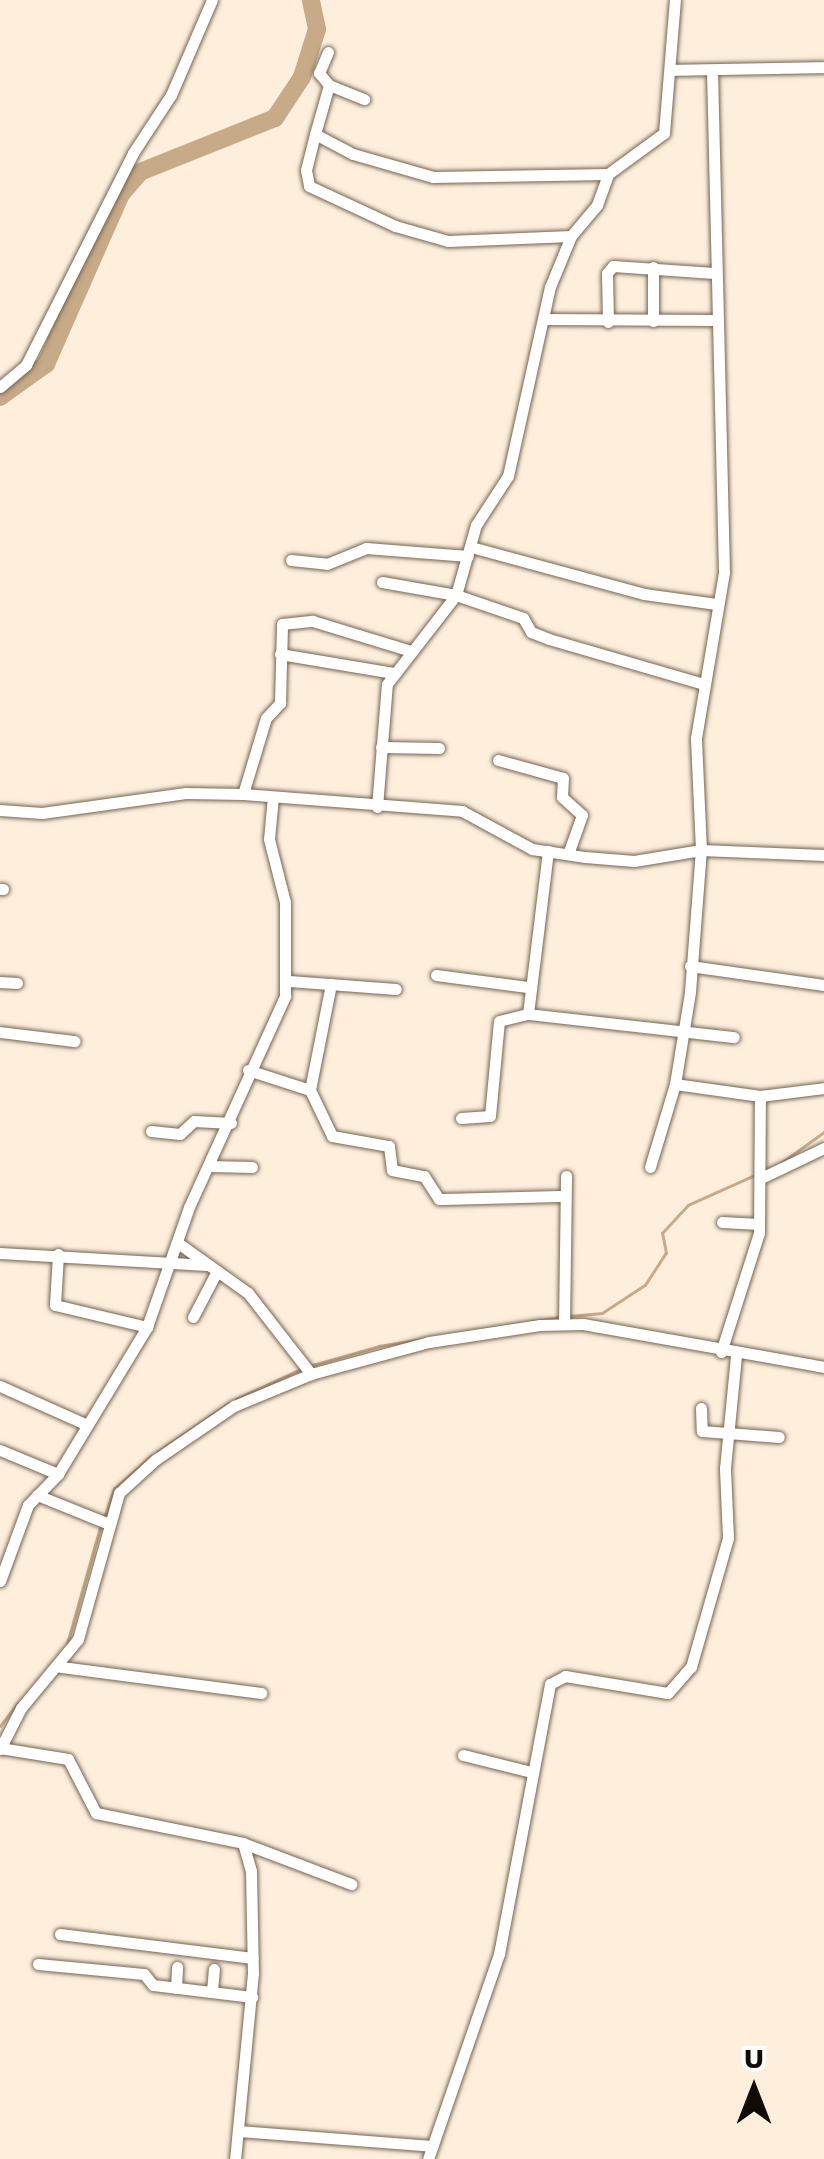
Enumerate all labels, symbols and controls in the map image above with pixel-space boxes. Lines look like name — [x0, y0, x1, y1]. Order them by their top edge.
north arrow — [704, 2039, 804, 2139]
text: U — [744, 2042, 764, 2075]

